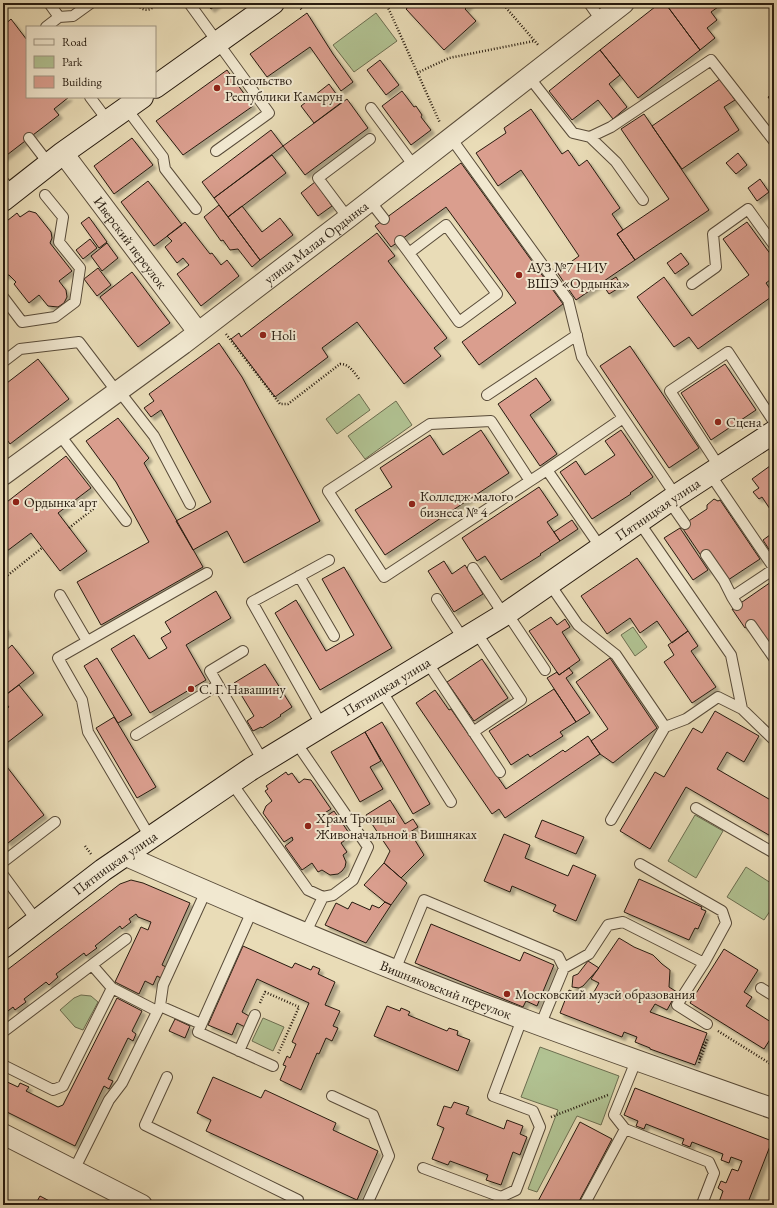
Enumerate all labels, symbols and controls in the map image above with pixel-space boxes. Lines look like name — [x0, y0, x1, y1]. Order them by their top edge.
legend — [26, 26, 156, 98]
text: Road — [62, 34, 88, 50]
text: Park — [62, 54, 83, 70]
place label: Посольство Республики Камерун — [225, 71, 343, 105]
text: Building — [62, 74, 103, 90]
marker: Посольство Республики Камерун — [212, 83, 222, 93]
street label: Иверский переулок — [90, 193, 171, 292]
street label: улица Малая Ордынка — [260, 196, 372, 288]
place label: АУЗ №7 НИУ ВШЭ «Ордынка» — [526, 258, 630, 292]
marker: АУЗ №7 НИУ ВШЭ «Ордынка» — [514, 270, 524, 280]
place label: Holi — [271, 326, 296, 344]
marker: Holi — [258, 330, 268, 340]
place label: Сцена — [726, 413, 762, 431]
marker: Сцена — [713, 417, 723, 427]
street label: Пятницкая улица — [611, 473, 704, 545]
place label: Колледж малого бизнеса № 4 — [420, 487, 513, 521]
place label: Ордынка арт — [24, 493, 98, 511]
marker: Ордынка арт — [11, 497, 21, 507]
marker: Колледж малого бизнеса № 4 — [407, 499, 417, 509]
street label: Пятницкая улица — [339, 653, 434, 720]
place label: С. Г. Навашину — [199, 680, 286, 698]
marker: С. Г. Навашину — [186, 684, 196, 694]
place label: Храм Троицы Живоначальной в Вишняках — [315, 809, 477, 843]
marker: Храм Троицы Живоначальной в Вишняках — [303, 821, 313, 831]
street label: Пятницкая улица — [69, 827, 161, 899]
street label: Вишняковский переулок — [378, 956, 514, 1023]
place label: Московский музей образования — [515, 985, 695, 1003]
marker: Московский музей образования — [502, 989, 512, 999]

